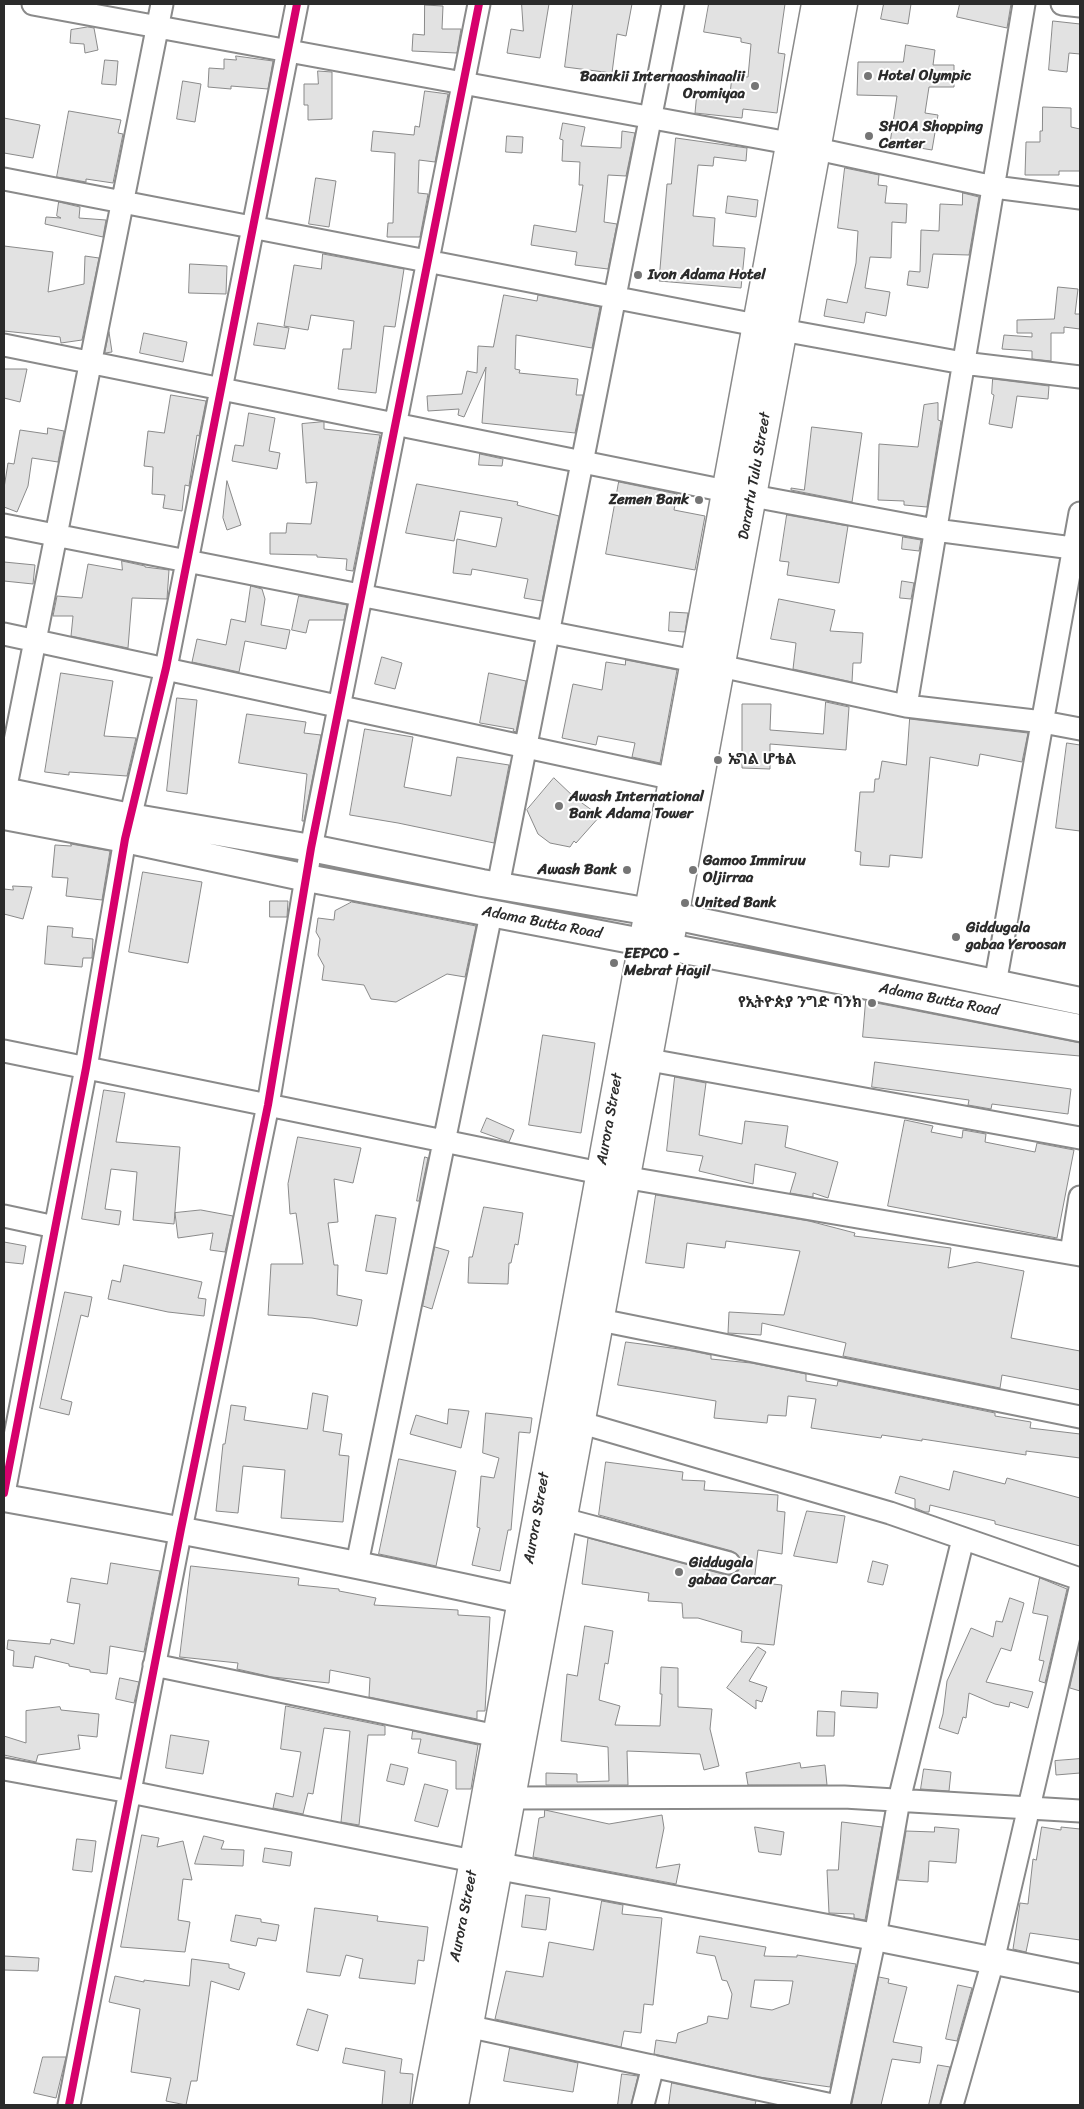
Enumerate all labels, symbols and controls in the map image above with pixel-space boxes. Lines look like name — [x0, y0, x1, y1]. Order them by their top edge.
place label: Hotel Olympic — [878, 67, 972, 85]
place label: Baankii Internaashinaalii Oromiyaa — [580, 68, 745, 103]
marker: Hotel Olympic — [862, 70, 874, 82]
marker: Baankii Internaashinaalii Oromiyaa — [749, 80, 761, 92]
place label: SHOA Shopping Center — [879, 118, 983, 153]
marker: SHOA Shopping Center — [863, 130, 875, 142]
place label: Ivon Adama Hotel — [648, 266, 766, 284]
marker: Ivon Adama Hotel — [632, 269, 644, 281]
street label: Darartu Tulu Street — [735, 411, 775, 541]
place label: Zemen Bank — [609, 491, 689, 509]
marker: Zemen Bank — [693, 494, 705, 506]
place label: ኤግል ሆቴል — [728, 751, 796, 769]
marker: ኤግል ሆቴል — [712, 754, 724, 766]
place label: Awash International Bank Adama Tower — [569, 788, 704, 823]
marker: Awash International Bank Adama Tower — [553, 800, 565, 812]
place label: Gamoo Immiruu Oljirraa — [703, 852, 806, 887]
place label: Awash Bank — [538, 861, 617, 879]
marker: Awash Bank — [621, 864, 633, 876]
marker: Gamoo Immiruu Oljirraa — [687, 864, 699, 876]
place label: United Bank — [695, 894, 776, 912]
marker: United Bank — [679, 897, 691, 909]
street label: Adama Butta Road — [481, 903, 603, 943]
place label: Giddugala gabaa Yeroosan — [966, 919, 1066, 954]
marker: Giddugala gabaa Yeroosan — [950, 931, 962, 943]
place label: EEPCO - Mebrat Hayil — [624, 945, 710, 980]
marker: EEPCO - Mebrat Hayil — [608, 957, 620, 969]
street label: Adama Butta Road — [878, 980, 1000, 1020]
place label: የኢትዮጵያ ንግድ ባንክ — [738, 994, 862, 1012]
marker: የኢትዮጵያ ንግድ ባንክ — [866, 997, 878, 1009]
street label: Aurora Street — [593, 1072, 627, 1166]
street label: Aurora Street — [520, 1471, 554, 1565]
place label: Giddugala gabaa Carcar — [689, 1554, 775, 1589]
marker: Giddugala gabaa Carcar — [673, 1566, 685, 1578]
street label: Aurora Street — [446, 1869, 482, 1963]

